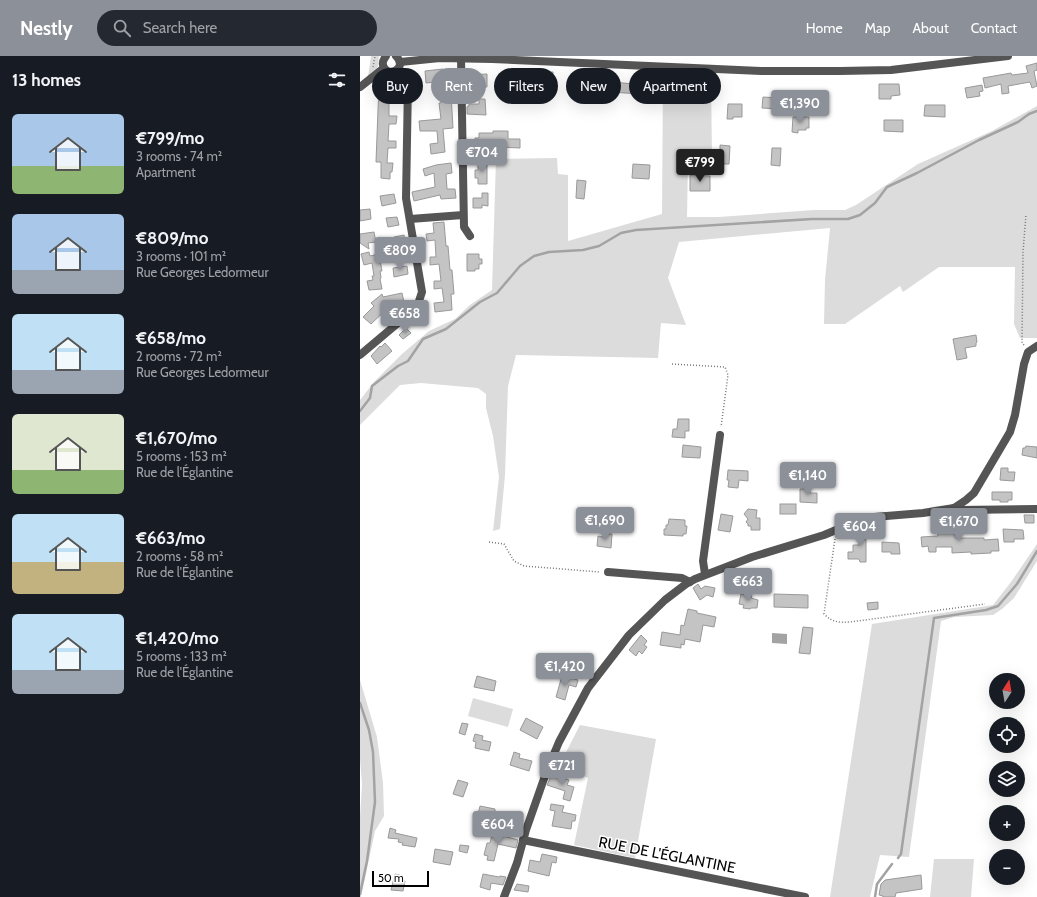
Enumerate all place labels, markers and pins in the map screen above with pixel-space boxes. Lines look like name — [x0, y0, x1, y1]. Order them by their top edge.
pin: €1,390 — [767, 90, 833, 124]
pin: €704 — [458, 139, 506, 173]
pin: €799 — [676, 149, 724, 183]
pin: €809 — [376, 237, 424, 271]
pin: €658 — [381, 300, 429, 334]
pin: €1,140 — [775, 462, 841, 496]
pin: €1,690 — [572, 507, 638, 541]
pin: €1,670 — [926, 508, 992, 542]
pin: €604 — [836, 513, 884, 547]
pin: €663 — [724, 568, 772, 602]
pin: €1,420 — [532, 653, 598, 687]
pin: €721 — [538, 752, 586, 786]
pin: €604 — [474, 811, 522, 845]

